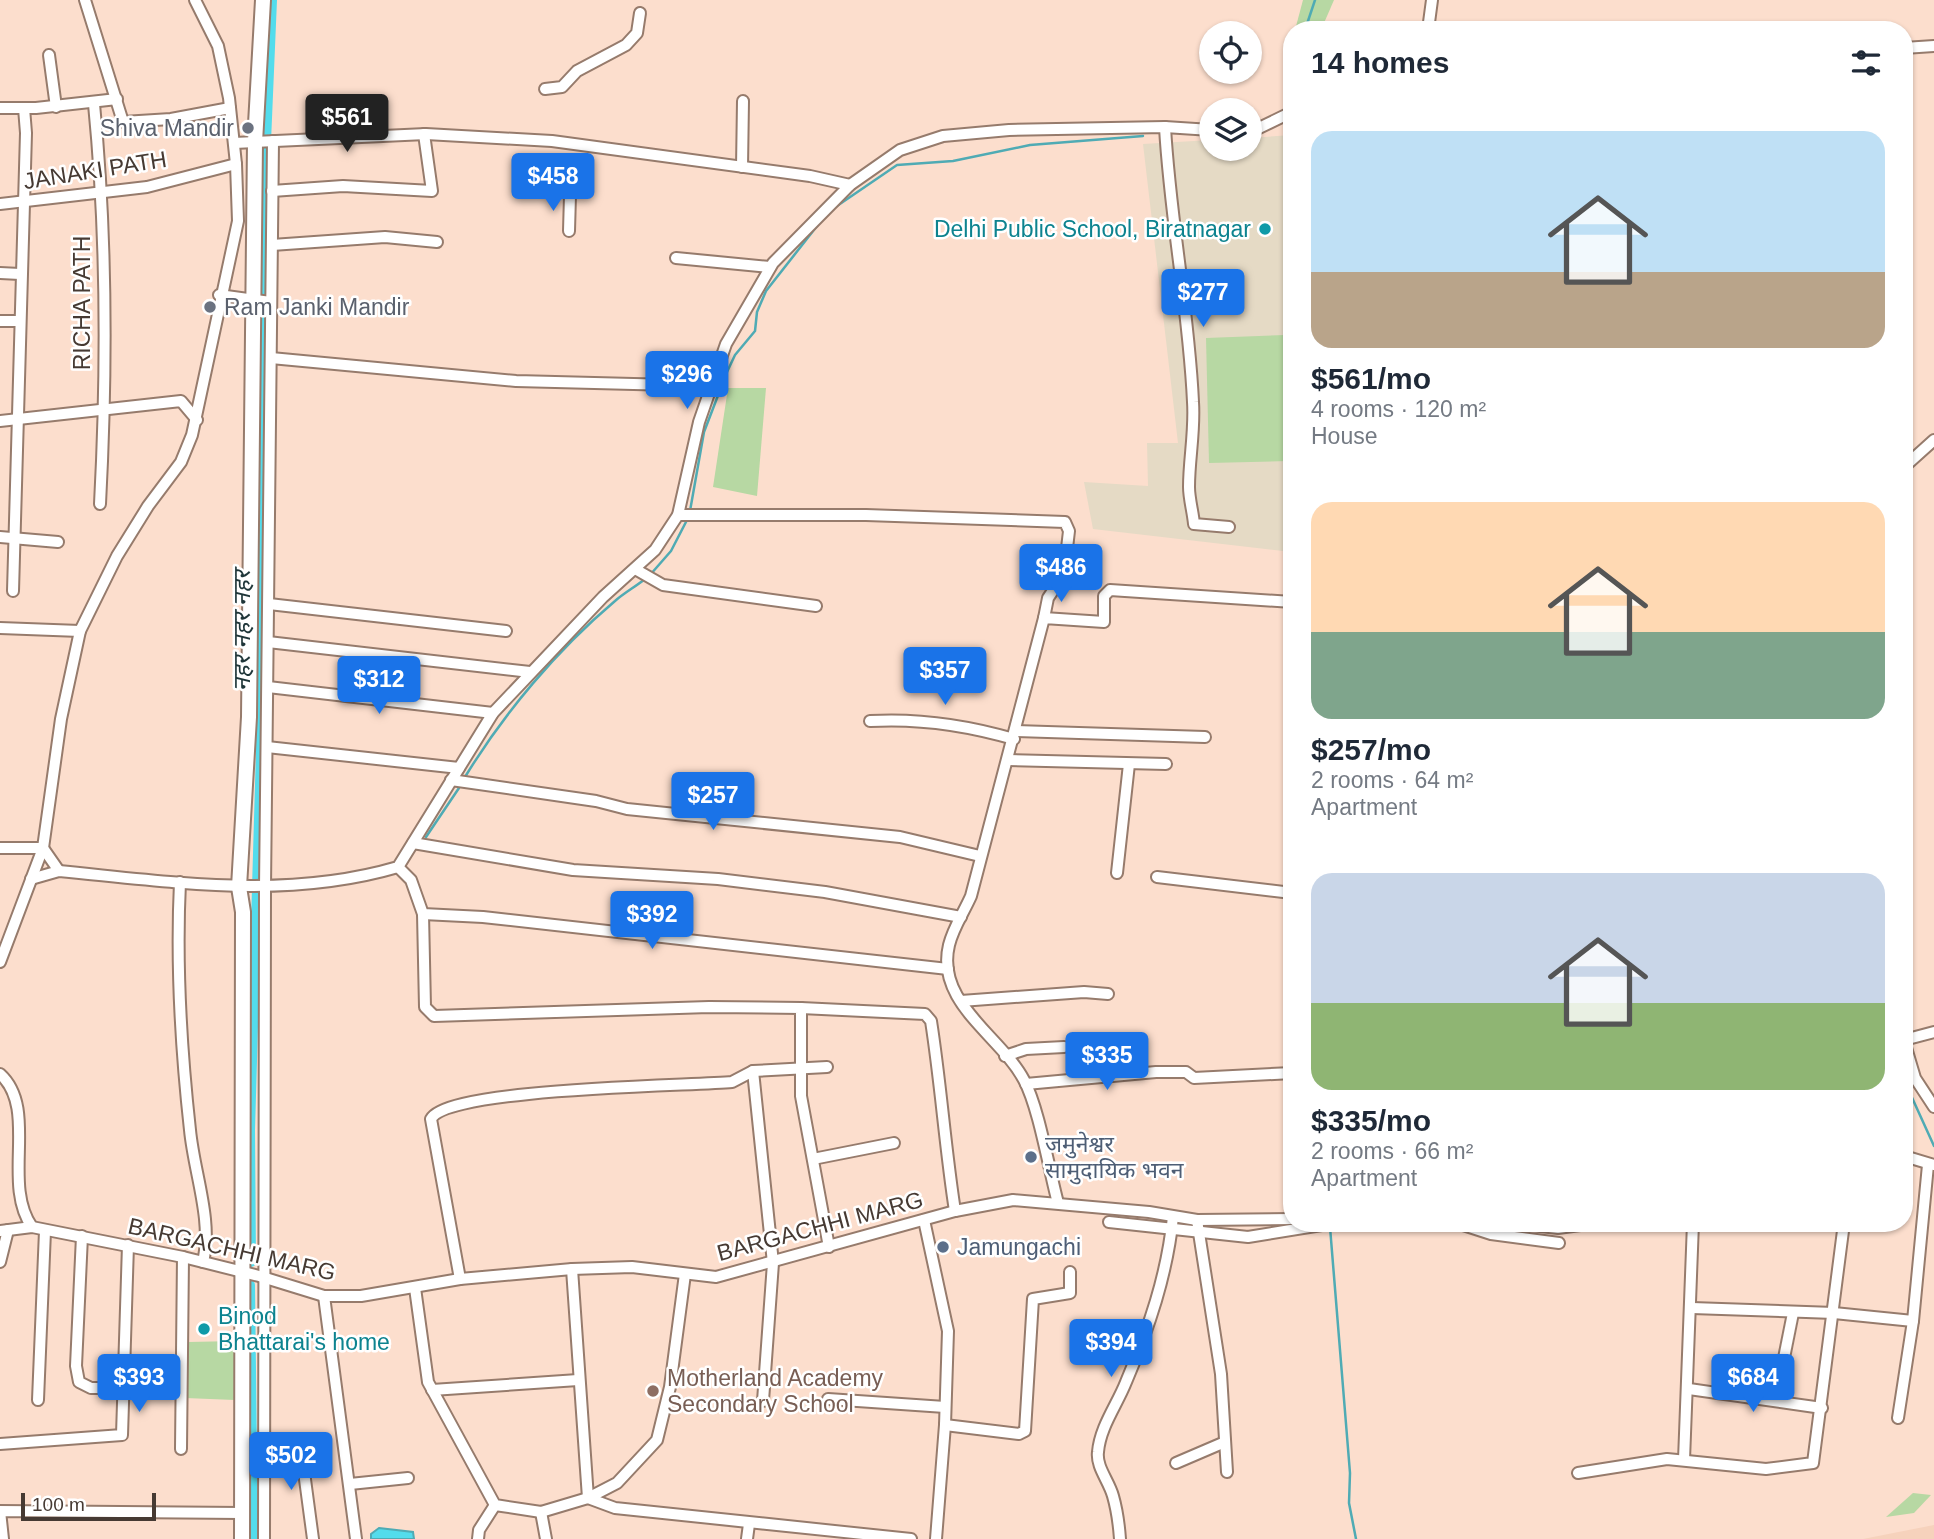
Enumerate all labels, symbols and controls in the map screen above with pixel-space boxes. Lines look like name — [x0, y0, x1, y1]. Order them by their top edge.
map controls — [1199, 21, 1262, 161]
button: locate — [1199, 21, 1262, 84]
icon: filters — [1847, 44, 1885, 82]
text: 14 homes — [1311, 46, 1449, 79]
pin: $561 — [306, 94, 388, 154]
button: layers — [1199, 98, 1262, 161]
text: $561 — [321, 104, 373, 130]
place label: Shiva Mandir — [100, 115, 234, 141]
marker: Shiva Mandir — [240, 120, 256, 136]
street label: JANAKI PATH — [21, 146, 169, 194]
pin: $458 — [512, 154, 594, 213]
text: $458 — [527, 163, 579, 189]
icon: home — [1535, 177, 1661, 303]
place label: Delhi Public School, Biratnagar — [934, 216, 1251, 242]
marker: Delhi Public School, Biratnagar — [1257, 221, 1273, 237]
street label: RICHA PATH — [69, 236, 95, 370]
pin: $277 — [1162, 270, 1244, 329]
text: $277 — [1177, 279, 1229, 305]
place label: Ram Janki Mandir — [224, 294, 410, 320]
marker: Ram Janki Mandir — [202, 299, 218, 315]
pin: $296 — [646, 352, 728, 411]
text: $296 — [661, 361, 713, 387]
text: $561/mo — [1311, 362, 1431, 395]
text: 4 rooms · 120 m² — [1311, 396, 1486, 422]
text: House — [1311, 423, 1377, 449]
pin: $486 — [1020, 544, 1102, 604]
icon: home — [1535, 548, 1661, 674]
text: $486 — [1035, 554, 1087, 580]
water label: नहर नहर नहर — [228, 566, 255, 691]
pin: $357 — [904, 648, 986, 707]
pin: $312 — [338, 656, 420, 716]
text: $357 — [919, 657, 971, 683]
text: $312 — [353, 666, 405, 692]
text: $257/mo — [1311, 733, 1431, 766]
text: 2 rooms · 64 m² — [1311, 767, 1473, 793]
pin: $257 — [672, 772, 754, 832]
text: $257 — [687, 782, 739, 808]
text: Apartment — [1311, 794, 1417, 820]
pin: $392 — [611, 892, 693, 951]
text: $392 — [626, 901, 678, 927]
icon: home — [1535, 919, 1661, 1045]
pin: $335 — [1066, 1032, 1148, 1092]
text: $335 — [1081, 1042, 1133, 1068]
text: $335/mo — [1311, 1104, 1431, 1137]
place label: जमुनेश्वर सामुदायिक भवन — [1045, 1131, 1185, 1185]
text: 2 rooms · 66 m² — [1311, 1138, 1473, 1164]
marker: जमुनेश्वर सामुदायिक भवन — [1023, 1149, 1039, 1165]
text: Apartment — [1311, 1165, 1417, 1191]
street label: BARGACHHI MARG — [714, 1186, 926, 1266]
street label: BARGACHHI MARG — [126, 1212, 338, 1286]
place label: Jamungachi — [957, 1234, 1081, 1260]
marker: Jamungachi — [935, 1239, 951, 1255]
place label: Binod Bhattarai's home — [218, 1303, 390, 1355]
pin: $394 — [1070, 1320, 1152, 1379]
marker: Binod Bhattarai's home — [196, 1321, 212, 1337]
text: $394 — [1085, 1329, 1137, 1355]
pin: $393 — [98, 1354, 180, 1414]
pin: $684 — [1712, 1354, 1794, 1414]
text: $393 — [113, 1364, 165, 1390]
text: $684 — [1727, 1364, 1779, 1390]
place label: Motherland Academy Secondary School — [667, 1365, 884, 1417]
marker: Motherland Academy Secondary School — [645, 1383, 661, 1399]
pin: $502 — [250, 1432, 332, 1492]
text: $502 — [265, 1442, 317, 1468]
scale bar — [21, 1490, 156, 1522]
text: 100 m — [32, 1494, 85, 1515]

